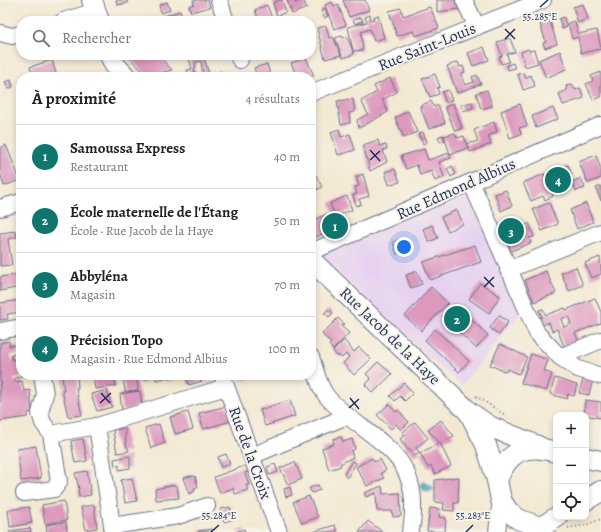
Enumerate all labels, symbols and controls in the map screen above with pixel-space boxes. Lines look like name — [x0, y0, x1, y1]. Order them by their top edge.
text: 55.285°E — [523, 10, 557, 23]
search box — [16, 16, 316, 60]
street label: Rue Saint-Louis — [375, 17, 479, 77]
icon: search — [30, 27, 52, 49]
text: Rechercher — [62, 28, 131, 48]
text: À proximité — [32, 87, 116, 110]
text: 4 résultats — [246, 90, 300, 107]
text: Samoussa Express — [70, 138, 185, 158]
text: 1 — [43, 148, 47, 165]
text: 40 m — [274, 148, 300, 165]
street label: Rue Edmond Albius — [393, 153, 519, 225]
text: Restaurant — [70, 158, 128, 175]
pin: 4 — [545, 165, 571, 195]
text: École maternelle de l'Étang — [70, 202, 238, 222]
pin: 1 — [322, 211, 348, 241]
text: 2 — [42, 212, 48, 229]
text: 50 m — [274, 212, 300, 229]
pin: 3 — [498, 216, 524, 246]
text: École · Rue Jacob de la Haye — [70, 222, 214, 239]
your location — [394, 237, 414, 257]
text: Abbyléna — [70, 266, 128, 286]
text: 3 — [42, 276, 48, 293]
text: 70 m — [274, 276, 300, 293]
street label: Rue Jacob de la Haye — [335, 282, 445, 390]
text: Magasin — [70, 286, 115, 303]
pin: 2 — [444, 304, 470, 334]
text: Précision Topo — [70, 330, 163, 350]
text: 4 — [42, 340, 48, 357]
text: 100 m — [268, 340, 300, 357]
text: Magasin · Rue Edmond Albius — [70, 350, 227, 367]
street label: Rue de la Croix — [223, 403, 277, 503]
map controls — [553, 412, 589, 520]
button: + — [553, 412, 589, 448]
button: − — [553, 448, 589, 484]
button: locate — [553, 484, 589, 520]
text: 55.284°E — [202, 509, 236, 522]
text: 55.283°E — [456, 509, 490, 522]

